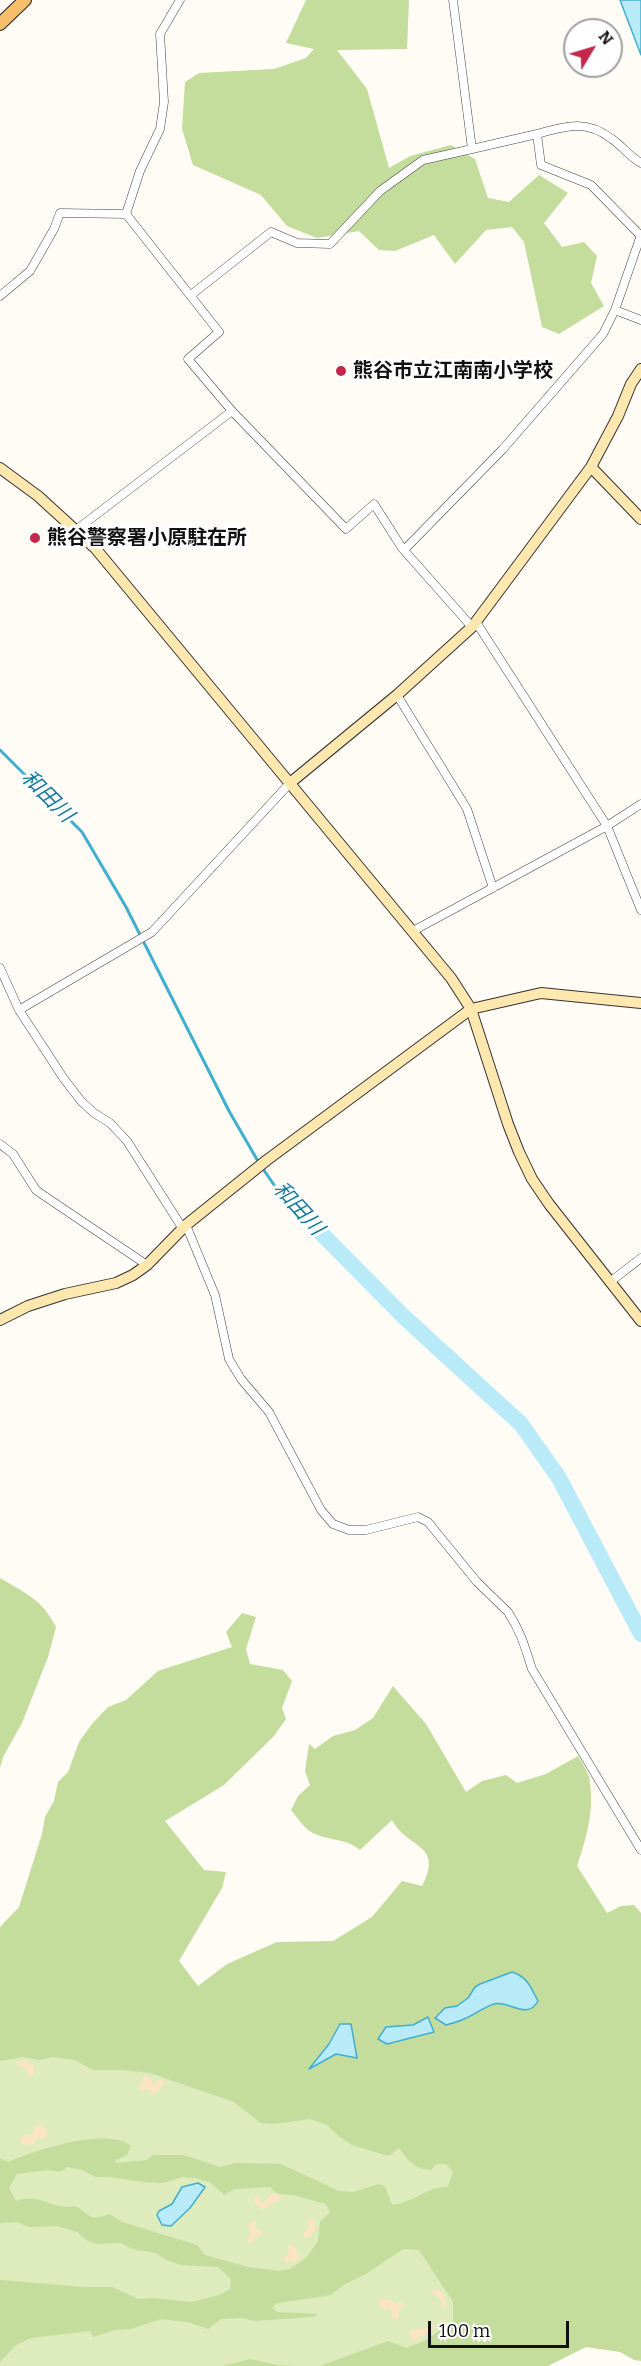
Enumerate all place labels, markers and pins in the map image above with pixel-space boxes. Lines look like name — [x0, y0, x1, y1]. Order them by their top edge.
place label: 熊谷市立江南南小学校 — [353, 359, 553, 383]
marker: 熊谷市立江南南小学校 — [334, 364, 348, 378]
place label: 熊谷警察署小原駐在所 — [47, 526, 247, 550]
marker: 熊谷警察署小原駐在所 — [28, 531, 42, 545]

